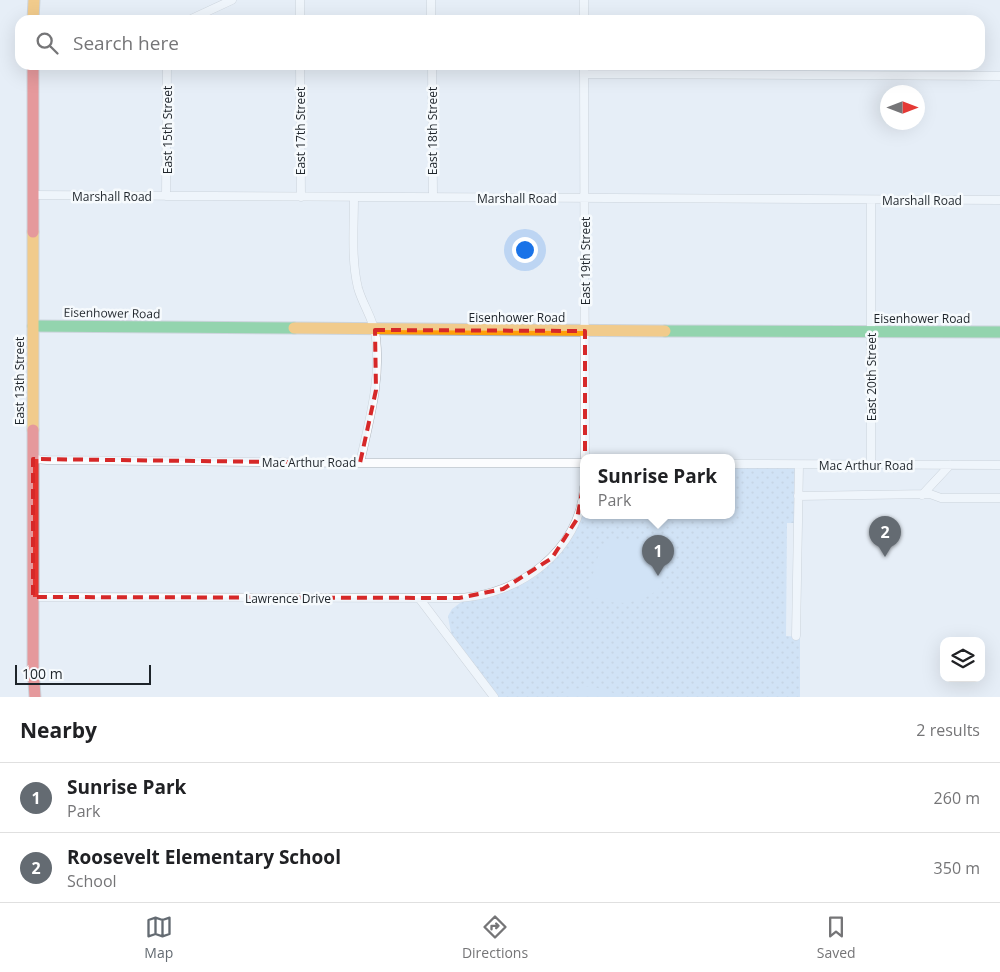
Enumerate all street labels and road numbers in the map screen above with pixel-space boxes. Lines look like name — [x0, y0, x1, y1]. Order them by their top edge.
street label: East 15th Street — [159, 86, 176, 174]
street label: East 17th Street — [292, 87, 309, 175]
street label: East 18th Street — [424, 87, 441, 175]
street label: Marshall Road — [72, 188, 152, 205]
street label: Marshall Road — [477, 190, 557, 207]
street label: Marshall Road — [882, 192, 962, 209]
street label: East 19th Street — [577, 217, 594, 305]
street label: Eisenhower Road — [63, 304, 161, 322]
street label: Eisenhower Road — [469, 309, 565, 326]
street label: Eisenhower Road — [874, 310, 970, 327]
street label: East 20th Street — [863, 333, 880, 421]
street label: East 13th Street — [11, 337, 28, 425]
street label: Mac Arthur Road — [262, 454, 356, 471]
street label: Mac Arthur Road — [819, 457, 913, 474]
street label: Lawrence Drive — [245, 590, 331, 607]

